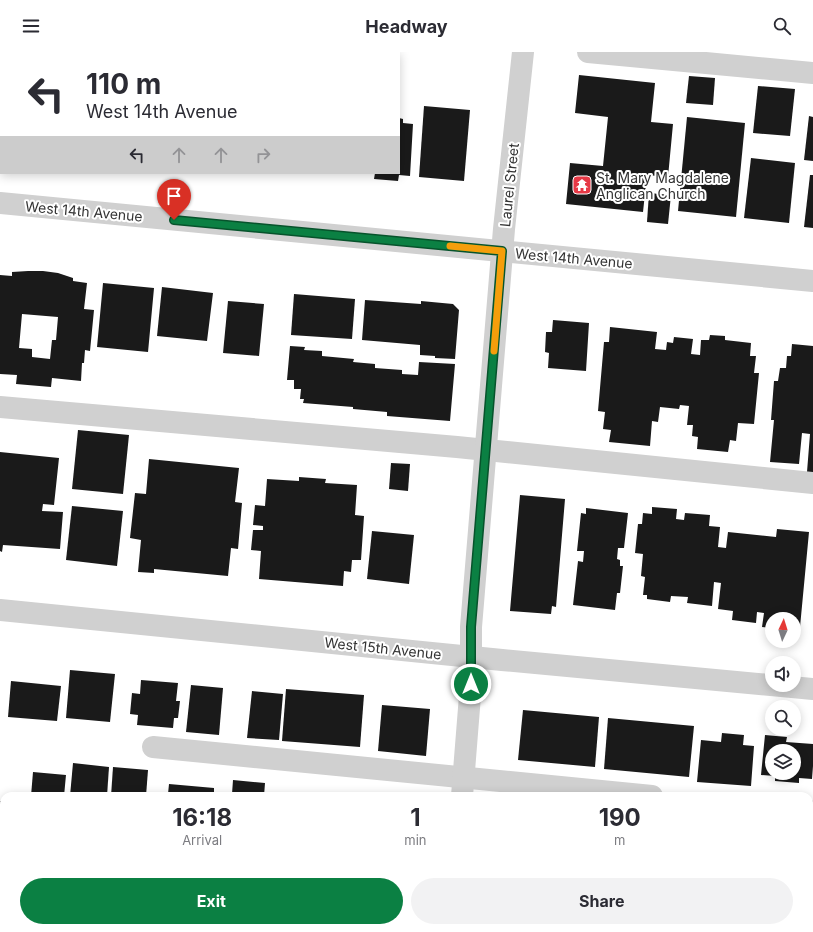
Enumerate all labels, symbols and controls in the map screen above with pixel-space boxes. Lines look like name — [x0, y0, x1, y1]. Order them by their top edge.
icon: menu — [20, 15, 42, 37]
icon: search — [771, 15, 793, 37]
text: Headway — [365, 16, 448, 37]
text: 110 m — [86, 67, 161, 101]
icon: left — [20, 68, 72, 120]
text: West 14th Avenue — [86, 101, 238, 122]
street label: Laurel Street — [496, 142, 522, 228]
icon: left — [126, 144, 148, 166]
icon: ahead — [168, 144, 190, 166]
icon: ahead — [210, 144, 232, 166]
icon: right — [252, 144, 274, 166]
place label: St. Mary Magdalene Anglican Church — [596, 169, 729, 202]
temple icon: St. Mary Magdalene Anglican Church — [571, 174, 593, 196]
pin — [157, 179, 191, 220]
icon: arrive — [163, 185, 185, 207]
street label: West 14th Avenue — [25, 197, 143, 225]
street label: West 14th Avenue — [515, 244, 633, 272]
north arrow — [765, 612, 801, 648]
map controls — [765, 612, 801, 780]
street label: West 15th Avenue — [324, 633, 442, 663]
button: sound — [765, 656, 801, 692]
position arrow — [450, 663, 492, 705]
button: search — [765, 700, 801, 736]
button: layers — [765, 744, 801, 780]
text: 16:18 — [172, 803, 232, 832]
text: 1 — [410, 803, 421, 832]
text: 190 — [599, 803, 641, 832]
text: Arrival — [182, 832, 222, 848]
text: min — [404, 832, 426, 848]
text: m — [614, 832, 625, 848]
button: Exit — [20, 878, 403, 924]
button: Share — [411, 878, 793, 924]

